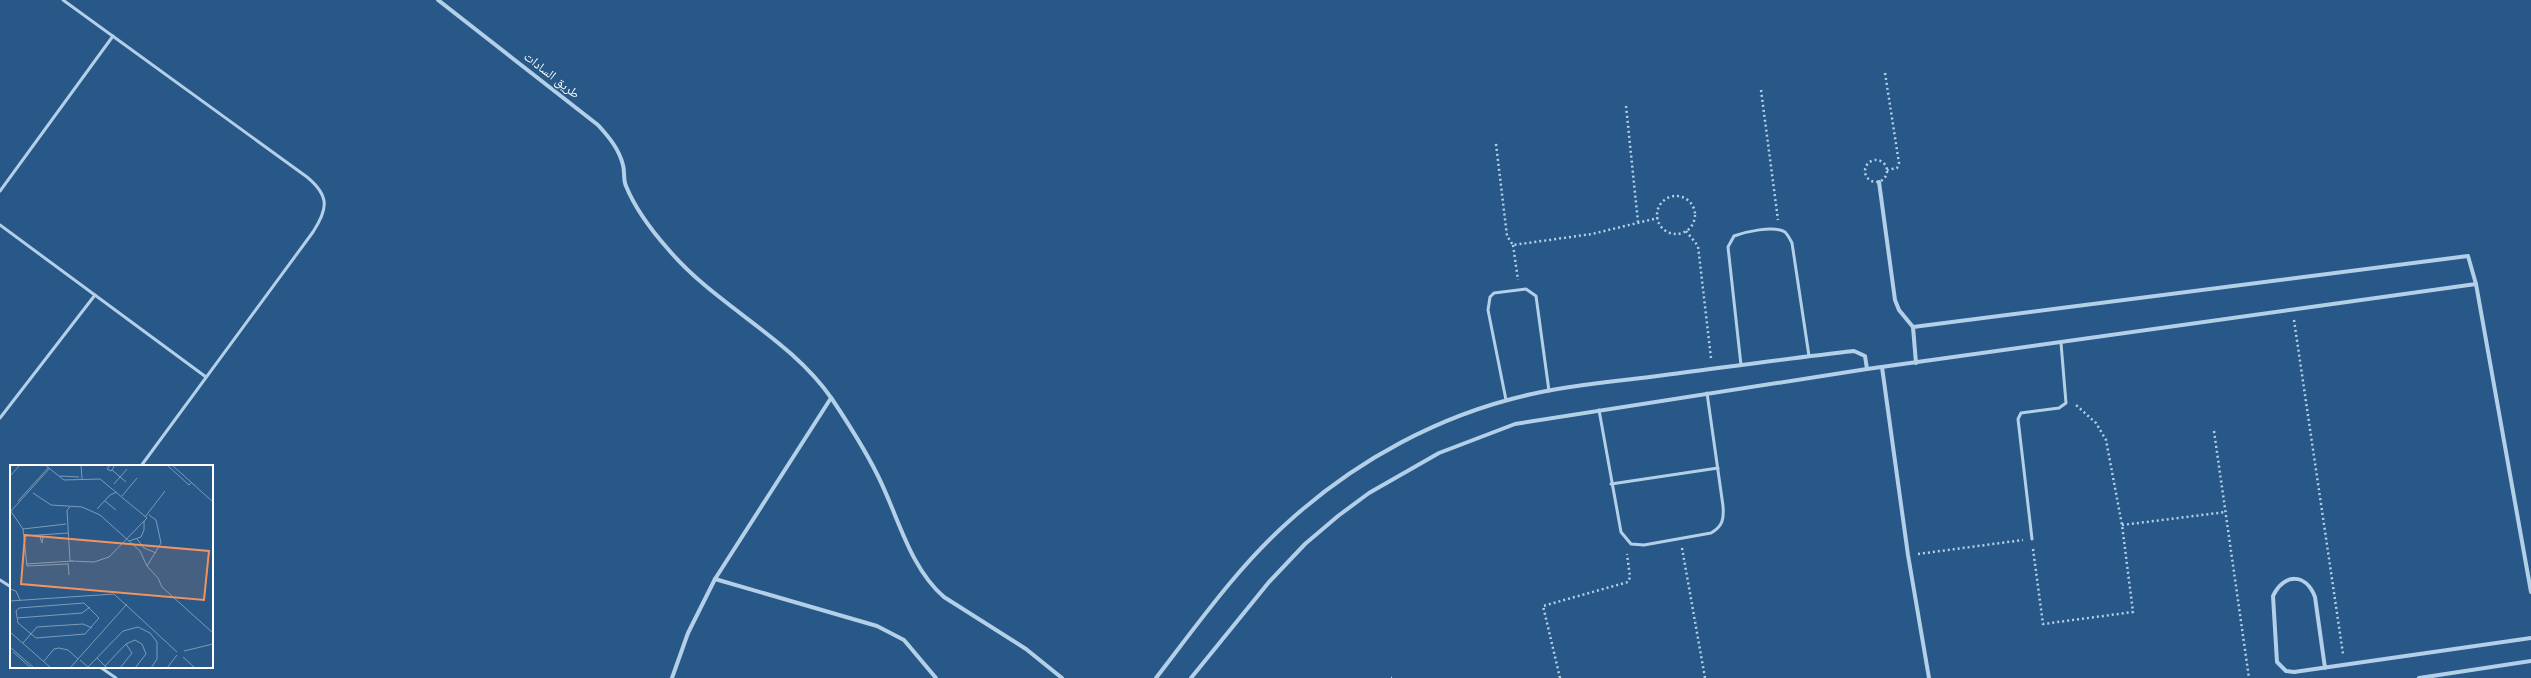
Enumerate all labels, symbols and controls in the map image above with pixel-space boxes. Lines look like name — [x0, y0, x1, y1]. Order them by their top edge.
street label: طريق السادات — [521, 49, 583, 102]
inset map — [10, 465, 213, 668]

